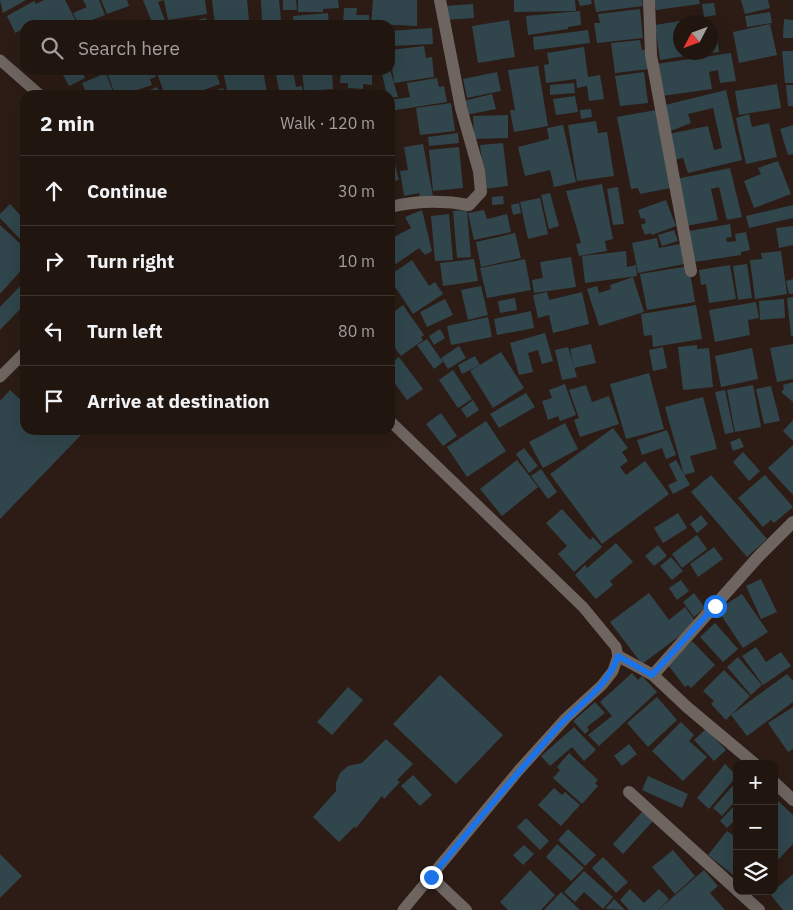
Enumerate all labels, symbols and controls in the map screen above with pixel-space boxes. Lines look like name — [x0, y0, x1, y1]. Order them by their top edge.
north arrow — [673, 15, 718, 60]
search box — [20, 20, 395, 75]
icon: search — [38, 34, 66, 62]
text: Search here — [78, 36, 180, 60]
text: 2 min — [40, 109, 95, 137]
text: Walk · 120 m — [280, 113, 375, 133]
icon: ahead — [40, 177, 68, 205]
text: Continue — [87, 179, 167, 203]
text: 30 m — [338, 181, 375, 201]
icon: right — [40, 247, 68, 275]
text: Turn right — [87, 249, 174, 273]
text: 10 m — [338, 251, 375, 271]
icon: left — [40, 317, 68, 345]
text: Turn left — [87, 319, 163, 343]
text: 80 m — [338, 321, 375, 341]
icon: arrive — [40, 387, 68, 415]
text: Arrive at destination — [87, 389, 270, 413]
route start — [704, 595, 727, 618]
map controls — [733, 760, 778, 895]
button: + — [733, 760, 778, 805]
button: − — [733, 805, 778, 850]
button: layers — [733, 850, 778, 895]
route end — [420, 866, 443, 889]

